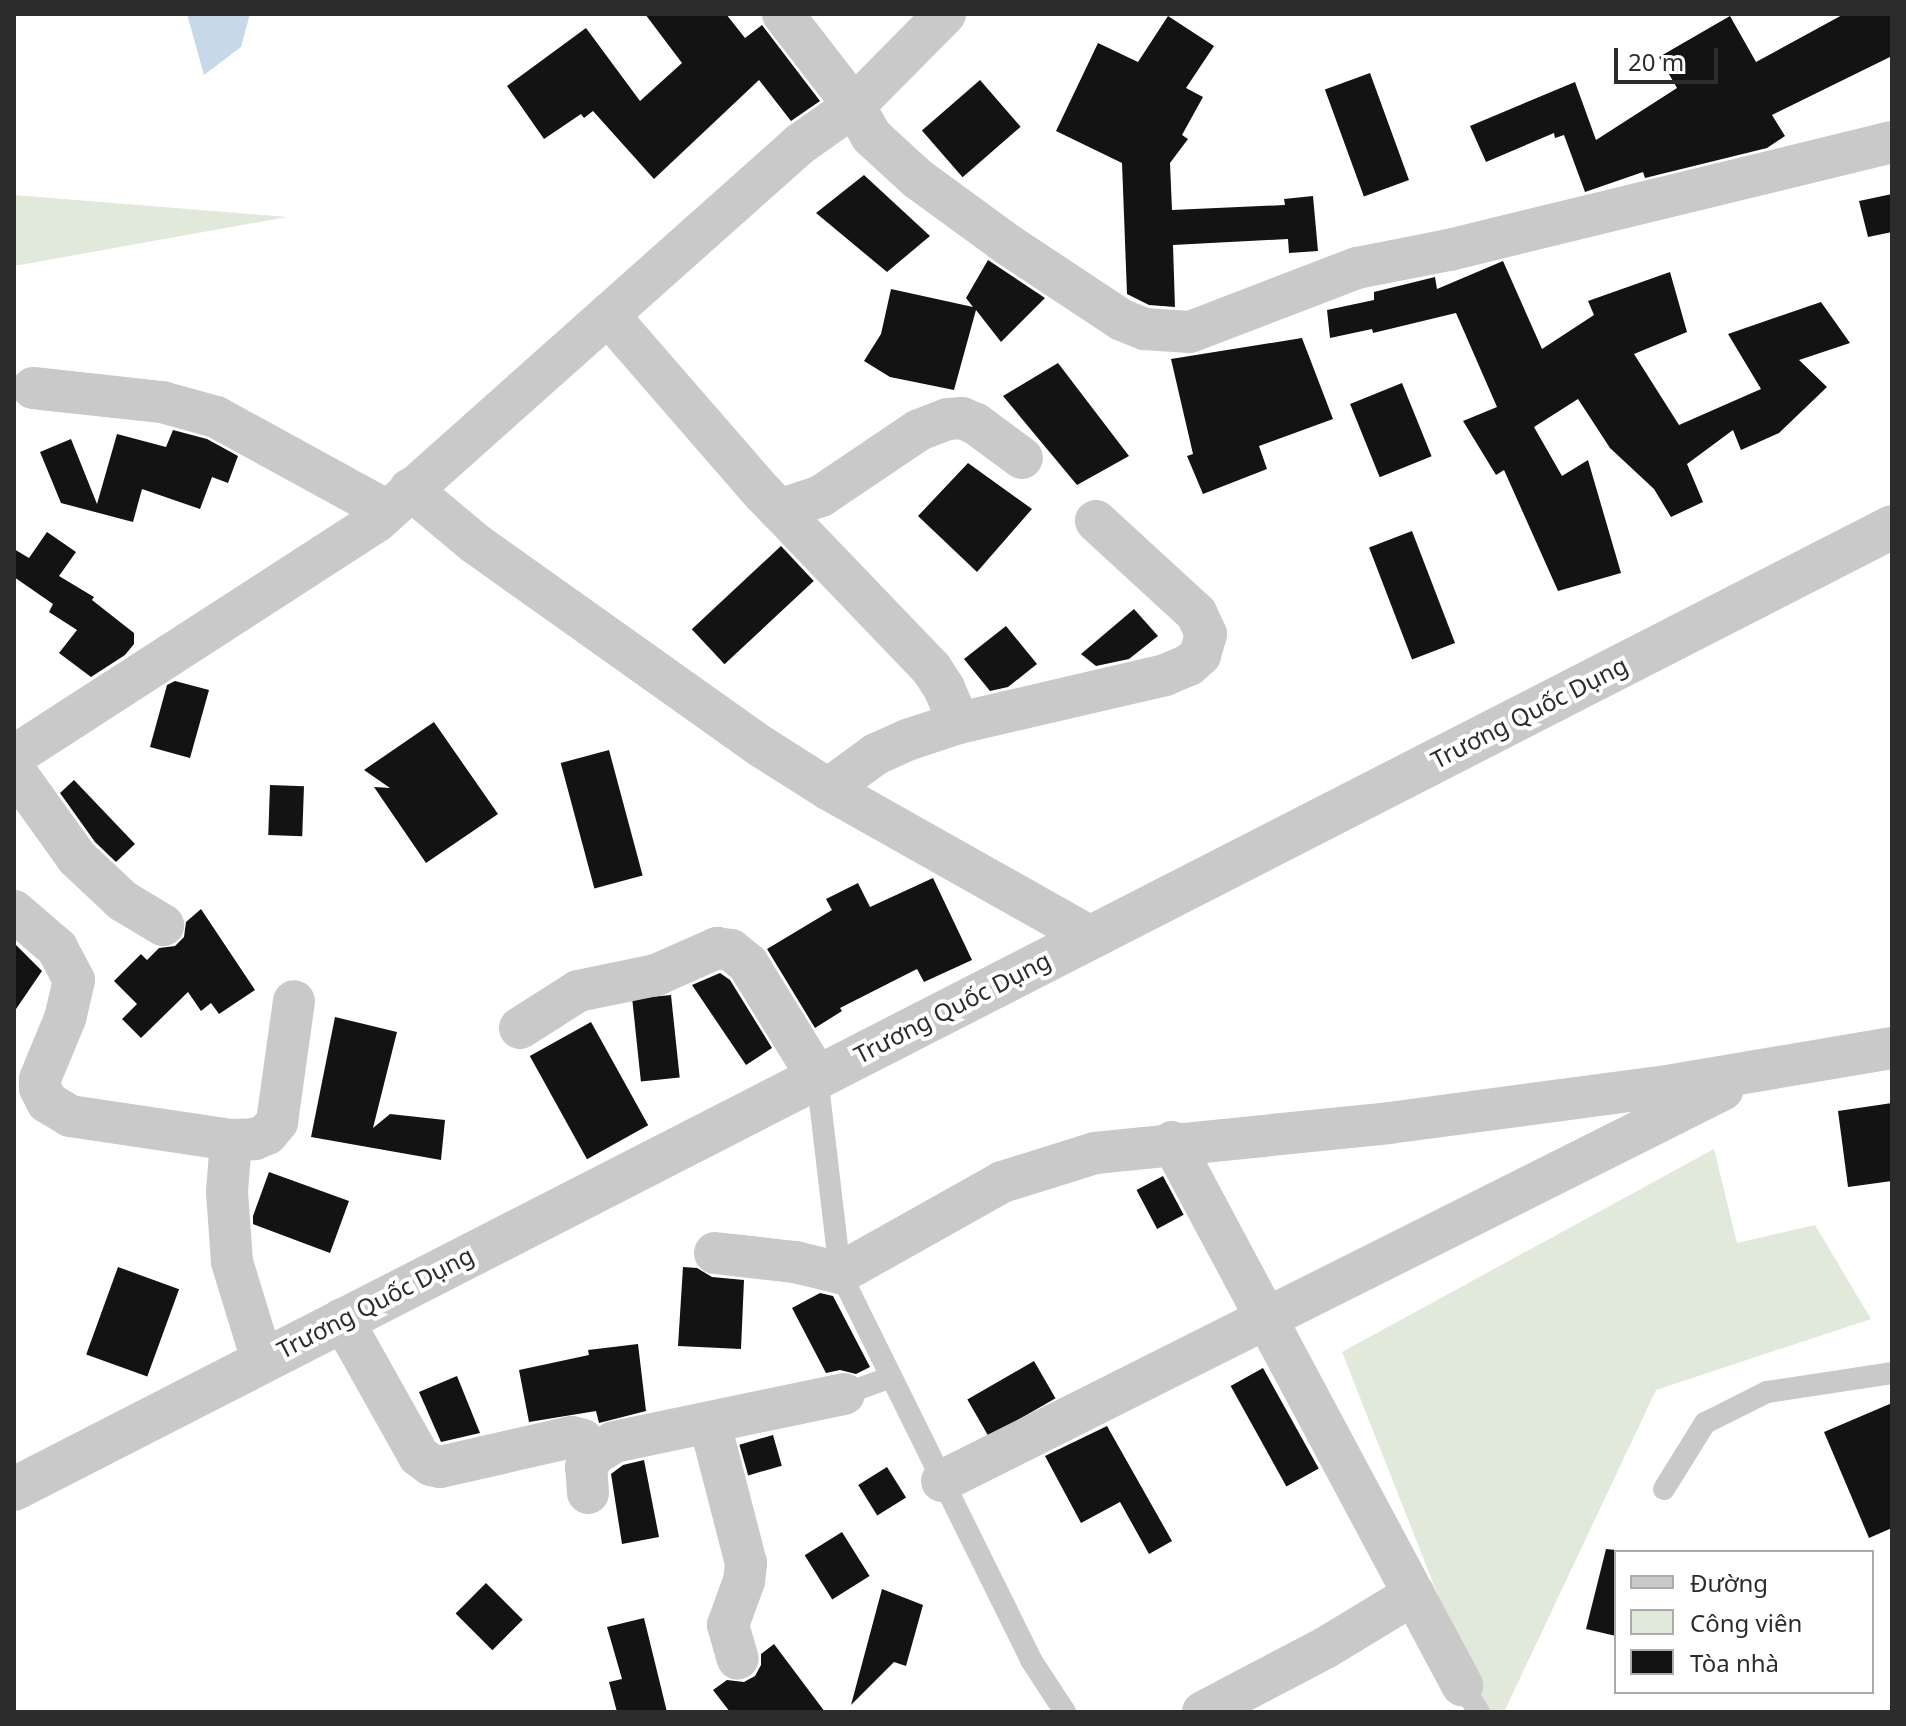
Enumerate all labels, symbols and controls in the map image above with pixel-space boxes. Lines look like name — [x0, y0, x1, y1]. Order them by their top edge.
scale bar — [1618, 32, 1722, 82]
text: 20 m — [1628, 45, 1684, 78]
street label: Trương Quốc Dụng — [1426, 650, 1632, 774]
street label: Trương Quốc Dụng — [849, 945, 1055, 1069]
street label: Trương Quốc Dụng — [272, 1240, 478, 1364]
legend — [1614, 1550, 1874, 1694]
text: Đường — [1690, 1566, 1768, 1599]
text: Công viên — [1690, 1606, 1802, 1639]
text: Tòa nhà — [1690, 1646, 1779, 1679]

